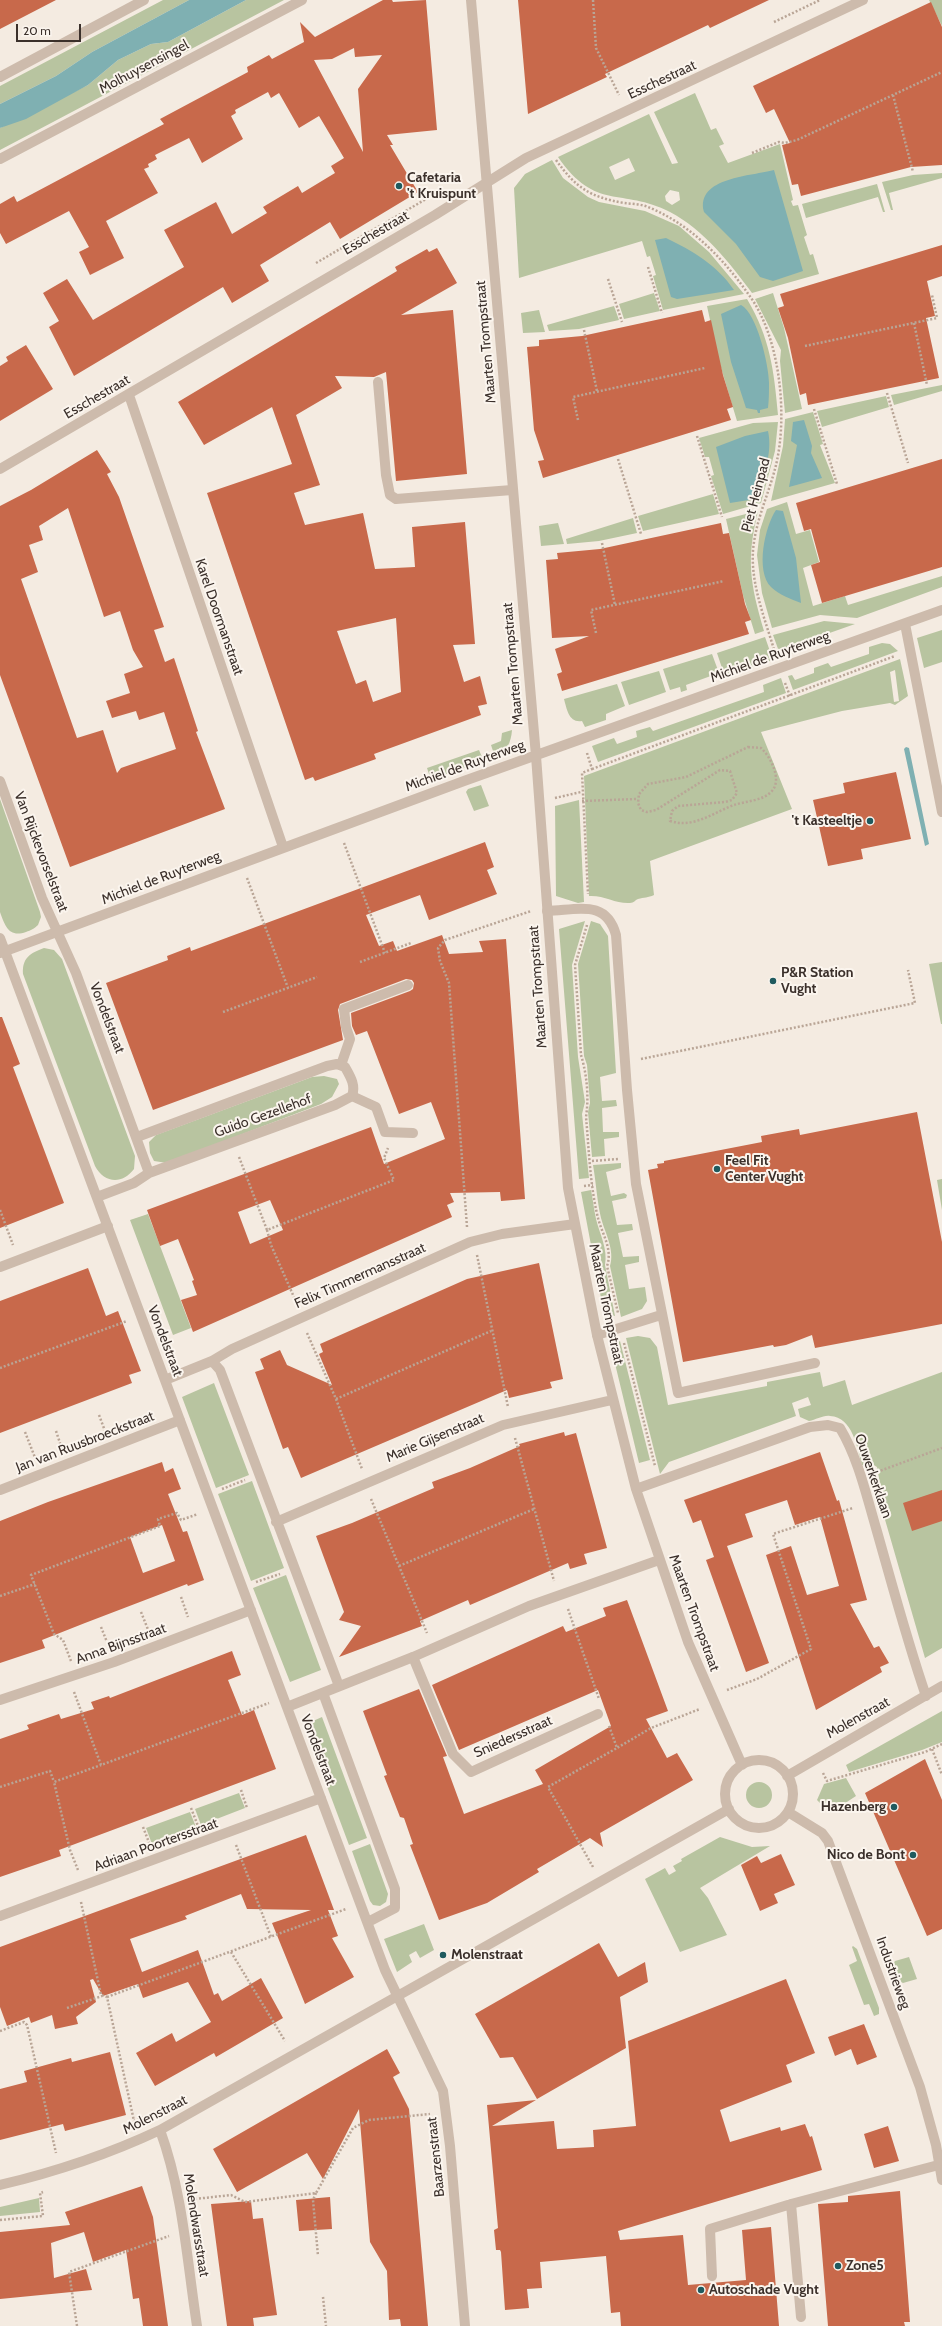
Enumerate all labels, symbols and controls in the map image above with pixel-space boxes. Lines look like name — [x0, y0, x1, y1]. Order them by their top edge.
scale bar — [18, 16, 83, 42]
text: 20 m — [23, 23, 51, 38]
street label: Molhuysensingel — [96, 36, 192, 98]
street label: Esschestraat — [625, 57, 699, 103]
place label: Cafetaria 't Kruispunt — [407, 170, 476, 202]
marker: Cafetaria 't Kruispunt — [394, 181, 404, 191]
street label: Esschestraat — [340, 207, 412, 259]
street label: Maarten Trompstraat — [472, 280, 500, 404]
street label: Esschestraat — [61, 371, 133, 423]
street label: Piet Heinpad — [738, 456, 774, 534]
street label: Karel Doormanstraat — [191, 557, 247, 677]
street label: Maarten Trompstraat — [499, 602, 527, 726]
street label: Michiel de Ruyterweg — [708, 628, 832, 686]
street label: Michiel de Ruyterweg — [403, 737, 527, 795]
street label: Van Rijckevorselstraat — [10, 790, 72, 914]
place label: 't Kasteeltje — [792, 813, 862, 829]
marker: 't Kasteeltje — [865, 816, 875, 826]
street label: Michiel de Ruyterweg — [99, 848, 223, 908]
street label: Maarten Trompstraat — [525, 925, 551, 1049]
place label: P&R Station Vught — [781, 965, 853, 998]
marker: P&R Station Vught — [768, 976, 778, 986]
street label: Vondelstraat — [86, 980, 128, 1056]
street label: Guido Gezellehof — [212, 1091, 314, 1141]
place label: Feel Fit Center Vught — [725, 1153, 803, 1186]
marker: Feel Fit Center Vught — [712, 1164, 722, 1174]
street label: Felix Timmermansstraat — [292, 1239, 428, 1313]
street label: Maarten Trompstraat — [585, 1242, 627, 1366]
street label: Vondelstraat — [144, 1303, 186, 1379]
street label: Jan van Ruusbroeckstraat — [13, 1408, 157, 1476]
street label: Marie Gijsenstraat — [384, 1410, 486, 1466]
street label: Ouwerkerklaan — [851, 1432, 895, 1520]
street label: Maarten Trompstraat — [665, 1552, 723, 1674]
street label: Anna Bijnsstraat — [74, 1620, 168, 1668]
street label: Molenstraat — [823, 1694, 893, 1742]
street label: Vondelstraat — [297, 1712, 339, 1788]
street label: Sniedersstraat — [471, 1712, 555, 1762]
place label: Hazenberg — [821, 1799, 886, 1815]
marker: Hazenberg — [889, 1802, 899, 1812]
street label: Adriaan Poortersstraat — [92, 1815, 220, 1875]
place label: Nico de Bont — [827, 1847, 905, 1863]
marker: Nico de Bont — [908, 1850, 918, 1860]
street label: Industrieweg — [872, 1935, 914, 2011]
place label: Molenstraat — [451, 1947, 523, 1963]
marker: Molenstraat — [438, 1950, 448, 1960]
street label: Molenstraat — [120, 2092, 190, 2138]
street label: Baarzenstraat — [423, 2116, 449, 2198]
street label: Molendwarsstraat — [180, 2172, 212, 2278]
place label: Zone5 — [846, 2258, 884, 2274]
marker: Zone5 — [833, 2261, 843, 2271]
place label: Autoschade Vught — [709, 2282, 819, 2298]
marker: Autoschade Vught — [696, 2285, 706, 2295]

